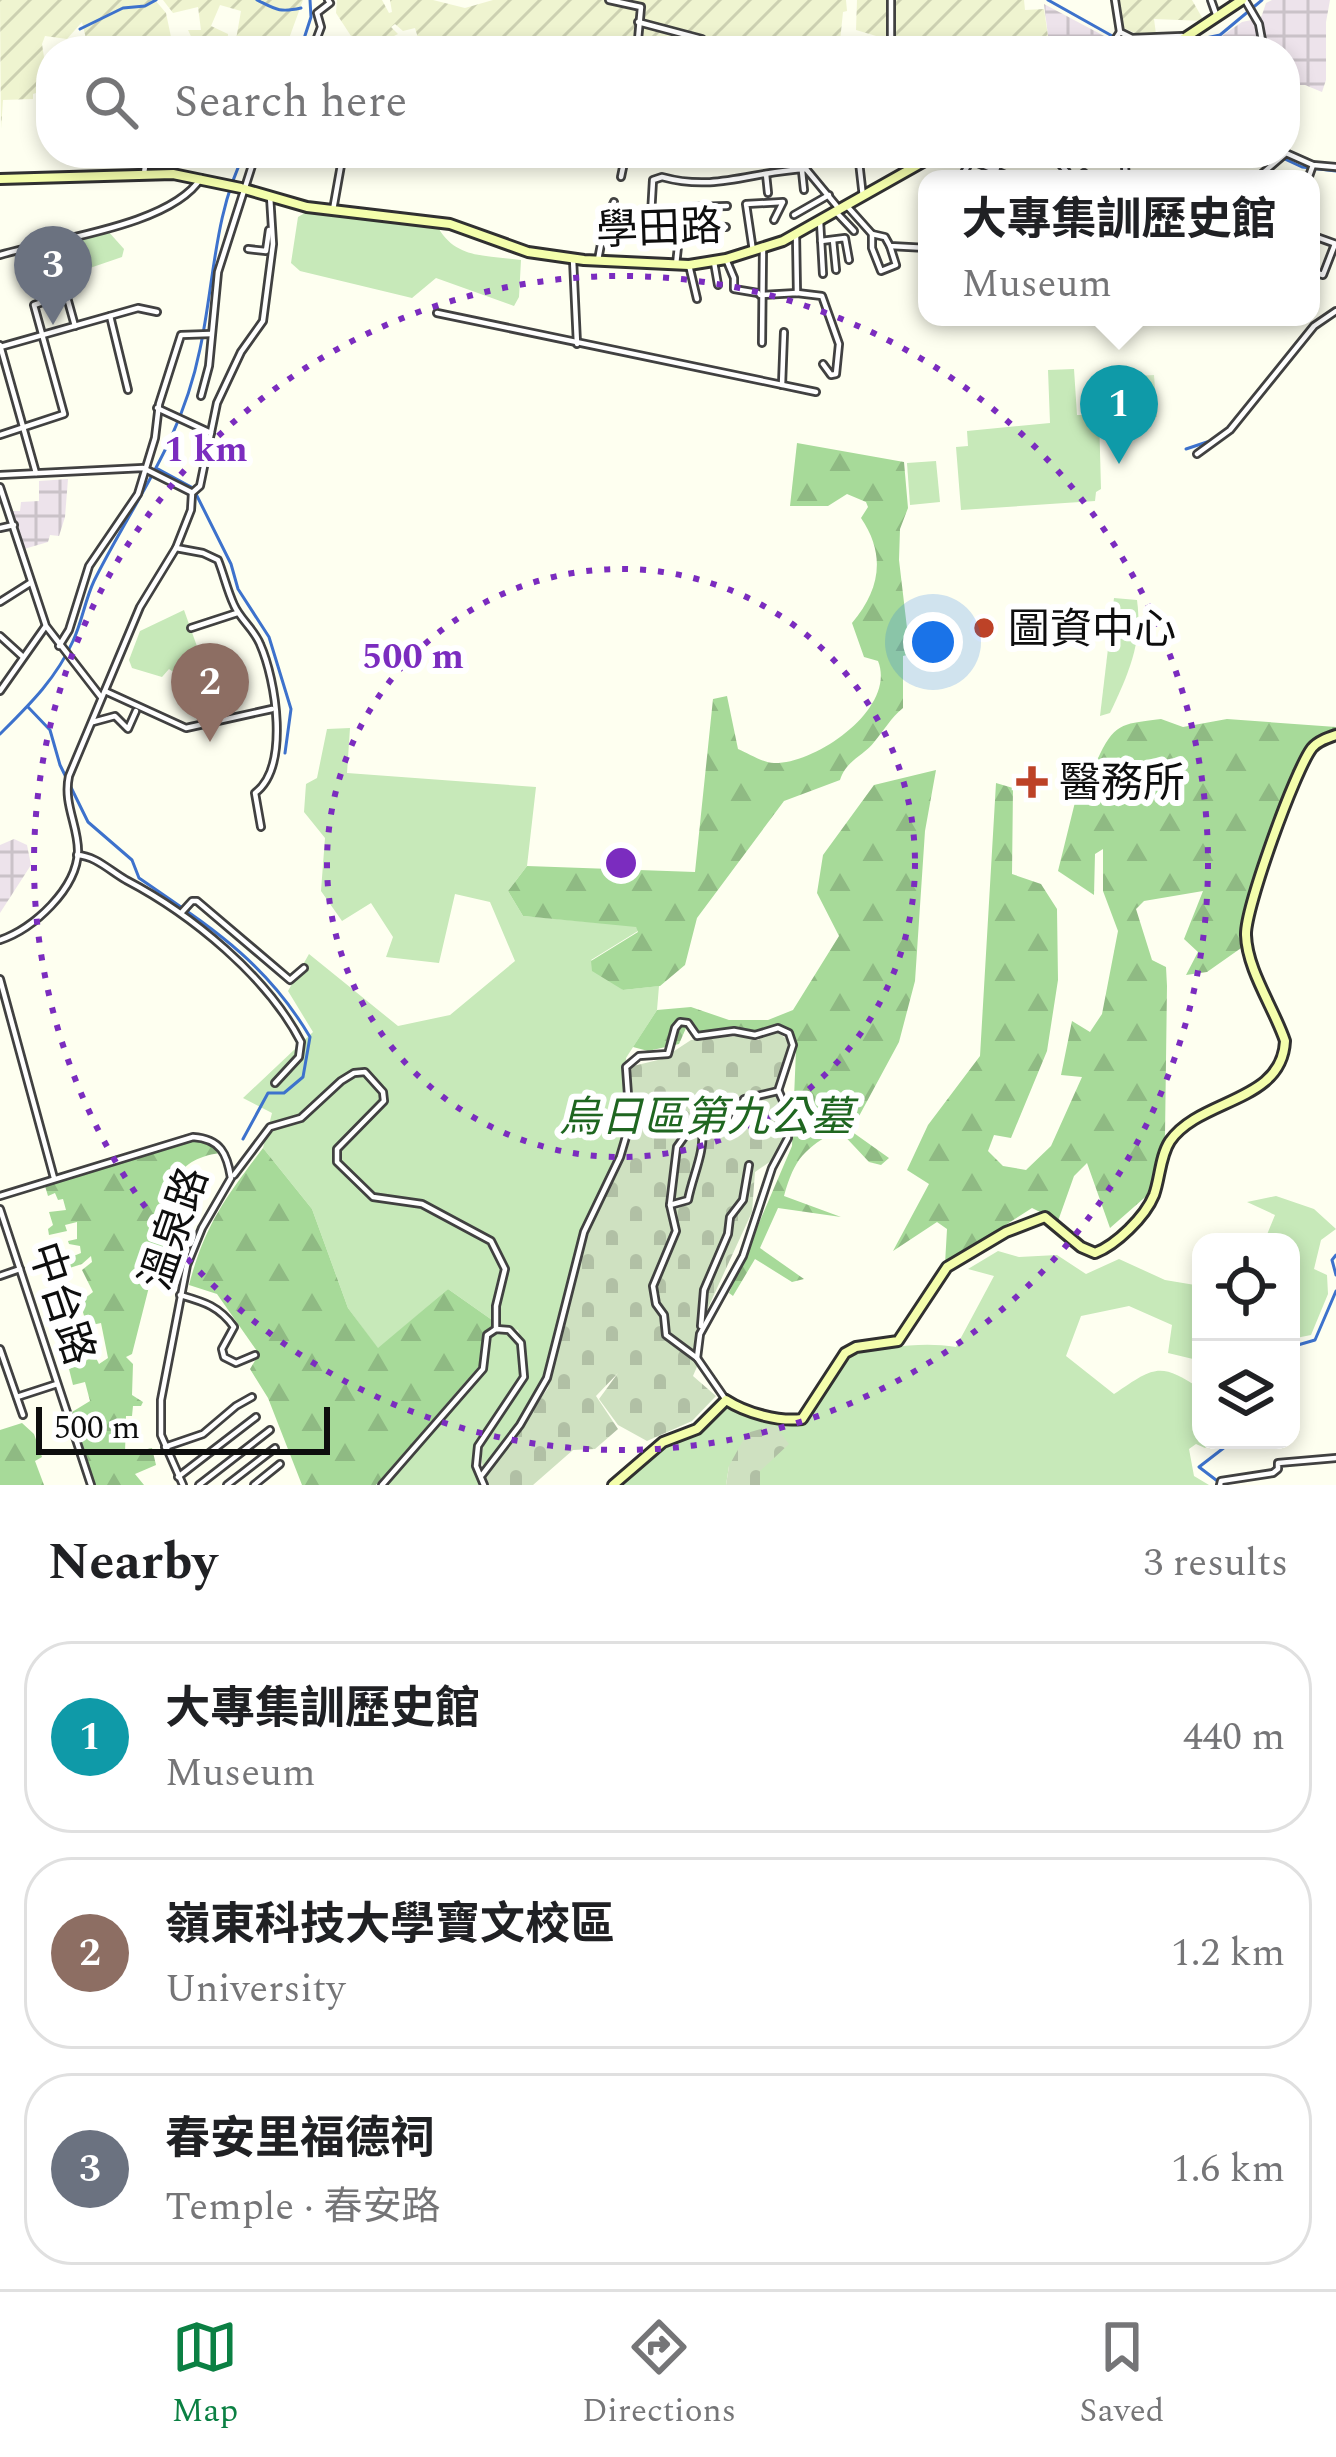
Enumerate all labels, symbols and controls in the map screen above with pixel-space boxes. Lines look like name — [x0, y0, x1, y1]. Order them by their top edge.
search box — [36, 36, 1300, 168]
text: Search here — [174, 68, 407, 137]
icon: search — [78, 69, 144, 135]
popup — [918, 170, 1320, 326]
text: 大專集訓歷史館 — [961, 186, 1277, 255]
street label: 學田路 — [595, 196, 723, 263]
pin: 3 — [14, 226, 92, 325]
text: Museum — [961, 255, 1112, 314]
pin: 1 — [1080, 365, 1158, 464]
text: 1 km — [164, 423, 248, 478]
place label: 圖資中心 — [1008, 599, 1176, 662]
your location — [903, 612, 963, 672]
marker: 圖資中心 — [971, 615, 997, 641]
text: 500 m — [362, 630, 464, 685]
pin: 2 — [171, 643, 249, 742]
place label: 醫務所 — [1059, 753, 1185, 816]
marker: 醫務所 — [1016, 766, 1048, 798]
centre of rings — [600, 842, 642, 884]
park label: 烏日區第九公墓 — [559, 1087, 859, 1150]
street label: 溫泉路 — [125, 1159, 226, 1299]
map controls — [1192, 1233, 1300, 1449]
button: locate — [1192, 1233, 1300, 1341]
street label: 中台路 — [11, 1234, 110, 1373]
button: layers — [1192, 1341, 1300, 1449]
scale bar — [36, 1401, 330, 1454]
text: 500 m — [54, 1403, 140, 1453]
text: Nearby — [48, 1524, 217, 1602]
text: 3 results — [1144, 1534, 1288, 1593]
text: 大專集訓歷史館 — [165, 1675, 480, 1744]
text: 1 — [79, 1708, 101, 1767]
text: 440 m — [1183, 1708, 1285, 1767]
text: Museum — [165, 1744, 315, 1803]
text: 嶺東科技大學寶文校區 — [165, 1891, 615, 1960]
text: 2 — [79, 1924, 101, 1983]
text: 1.2 km — [1171, 1924, 1285, 1983]
text: University — [165, 1960, 345, 2019]
text: 春安里福德祠 — [165, 2105, 435, 2174]
text: 3 — [79, 2140, 101, 2199]
text: 1.6 km — [1171, 2140, 1285, 2199]
text: Temple · 春安路 — [165, 2178, 440, 2237]
tab: Map — [172, 2314, 238, 2436]
tab: Directions — [582, 2314, 736, 2436]
tab: Saved — [1080, 2314, 1164, 2436]

